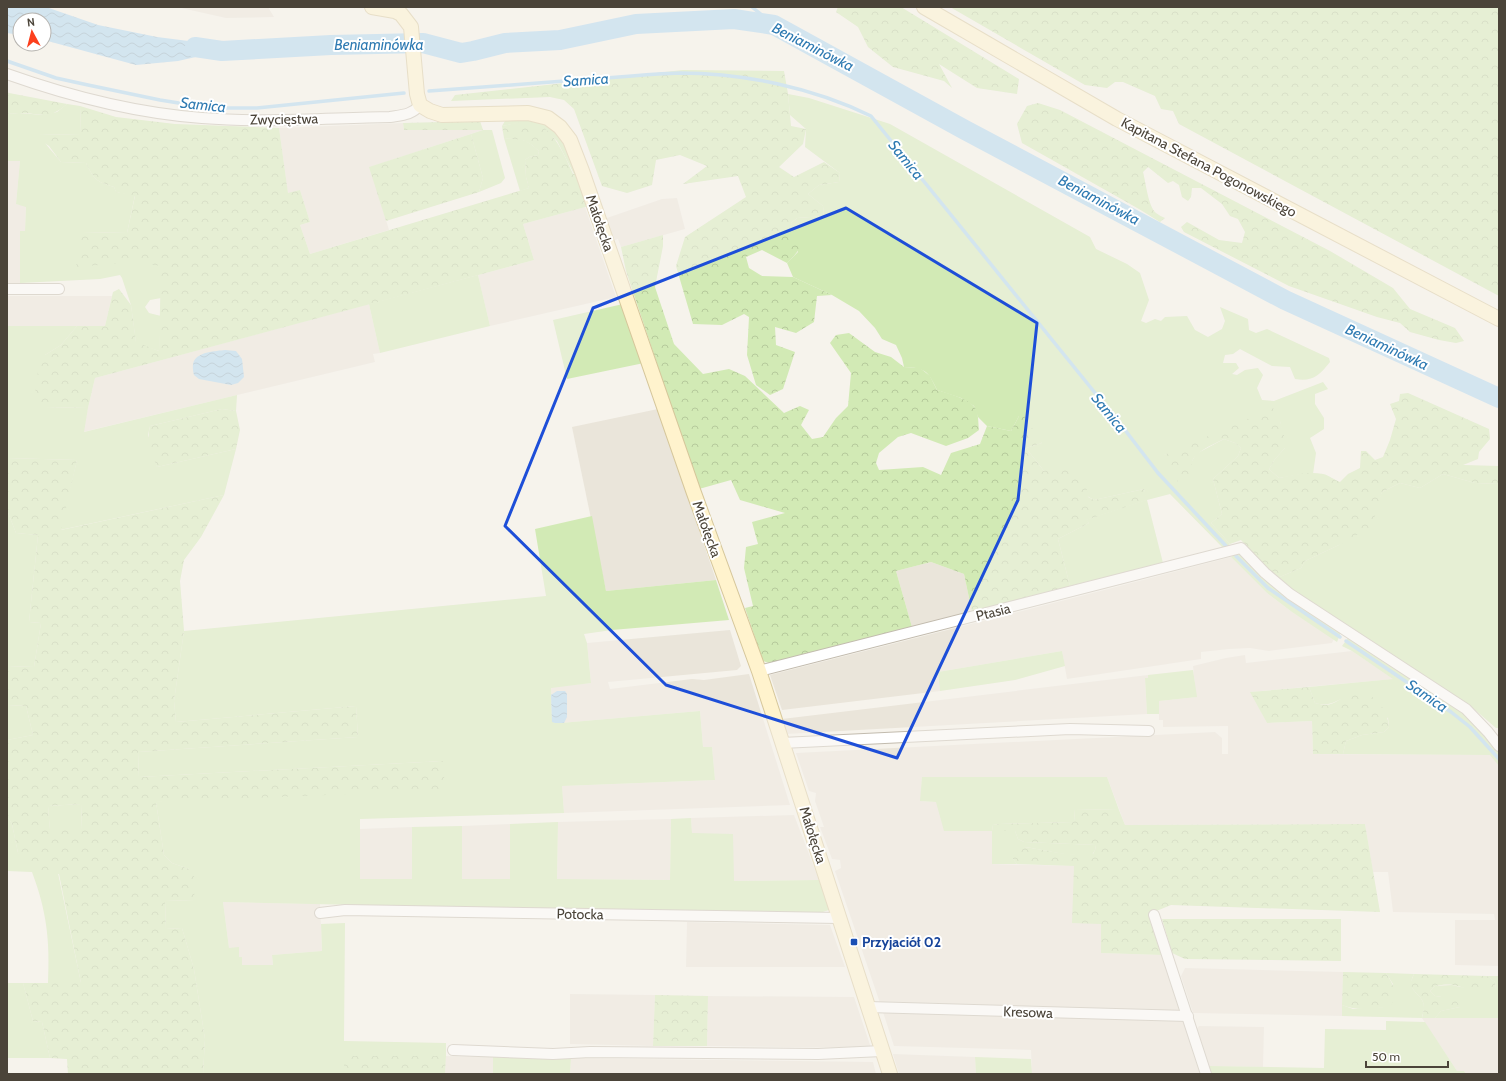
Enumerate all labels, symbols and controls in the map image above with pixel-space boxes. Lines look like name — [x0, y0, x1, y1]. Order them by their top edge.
north arrow — [12, 12, 52, 52]
text: N — [26, 15, 35, 29]
water label: Beniaminówka — [769, 19, 857, 75]
water label: Beniaminówka — [334, 36, 424, 54]
water label: Samica — [563, 69, 609, 91]
water label: Samica — [179, 94, 227, 116]
street label: Zwycięstwa — [250, 109, 319, 129]
street label: Kapitana Stefana Pogonowskiego — [1118, 113, 1300, 221]
water label: Samica — [885, 137, 927, 183]
water label: Beniaminówka — [1055, 171, 1143, 229]
street label: Małołęcka — [582, 192, 618, 254]
water label: Beniaminówka — [1343, 320, 1431, 374]
water label: Samica — [1088, 390, 1130, 436]
street label: Małołęcka — [688, 498, 726, 560]
street label: Ptasia — [974, 599, 1012, 625]
water label: Samica — [1403, 676, 1451, 716]
street label: Małołęcka — [795, 804, 831, 866]
street label: Potocka — [556, 905, 604, 923]
place label: Przyjaciół 02 — [862, 933, 941, 951]
marker: Przyjaciół 02 — [849, 937, 859, 947]
street label: Kresowa — [1003, 1002, 1053, 1022]
scale bar — [1366, 1043, 1448, 1069]
text: 50 m — [1372, 1049, 1400, 1064]

